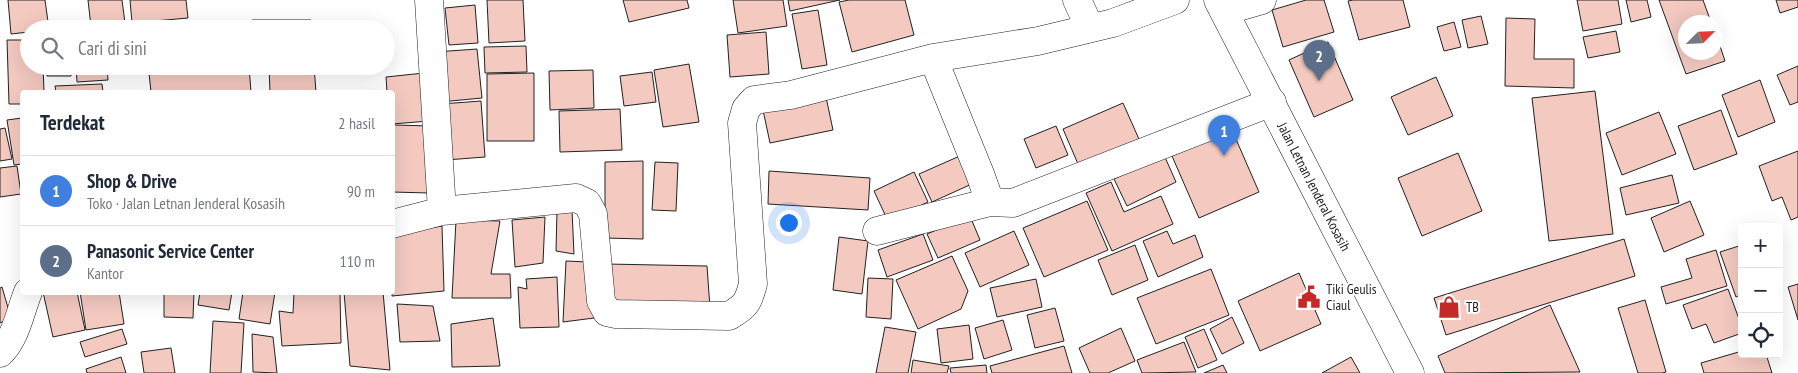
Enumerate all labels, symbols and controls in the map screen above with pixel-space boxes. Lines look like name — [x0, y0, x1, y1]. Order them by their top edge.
north arrow — [1678, 15, 1723, 60]
search box — [20, 20, 395, 75]
icon: search — [38, 34, 66, 62]
text: Cari di sini — [78, 36, 147, 60]
pin: 2 — [1303, 40, 1335, 81]
text: Terdekat — [40, 109, 105, 136]
text: 2 hasil — [338, 113, 375, 133]
pin: 1 — [1208, 115, 1240, 156]
street label: Jalan Letnan Jenderal Kosasih — [1273, 118, 1355, 254]
text: Shop & Drive — [87, 169, 177, 193]
text: 1 — [52, 181, 60, 201]
text: 90 m — [347, 181, 375, 201]
text: Toko · Jalan Letnan Jenderal Kosasih — [87, 193, 285, 213]
your location — [776, 210, 802, 236]
map controls — [1738, 223, 1783, 358]
button: + — [1738, 223, 1783, 268]
text: Panasonic Service Center — [87, 239, 254, 263]
text: 2 — [52, 251, 60, 271]
text: 110 m — [340, 251, 375, 271]
text: Kantor — [87, 263, 124, 283]
button: − — [1738, 268, 1783, 313]
place label: Tiki Geulis Ciaul — [1326, 280, 1377, 314]
public building icon: Tiki Geulis Ciaul — [1296, 284, 1322, 310]
shop icon: TB — [1436, 294, 1462, 320]
place label: TB — [1466, 298, 1479, 316]
button: locate — [1738, 313, 1783, 358]

